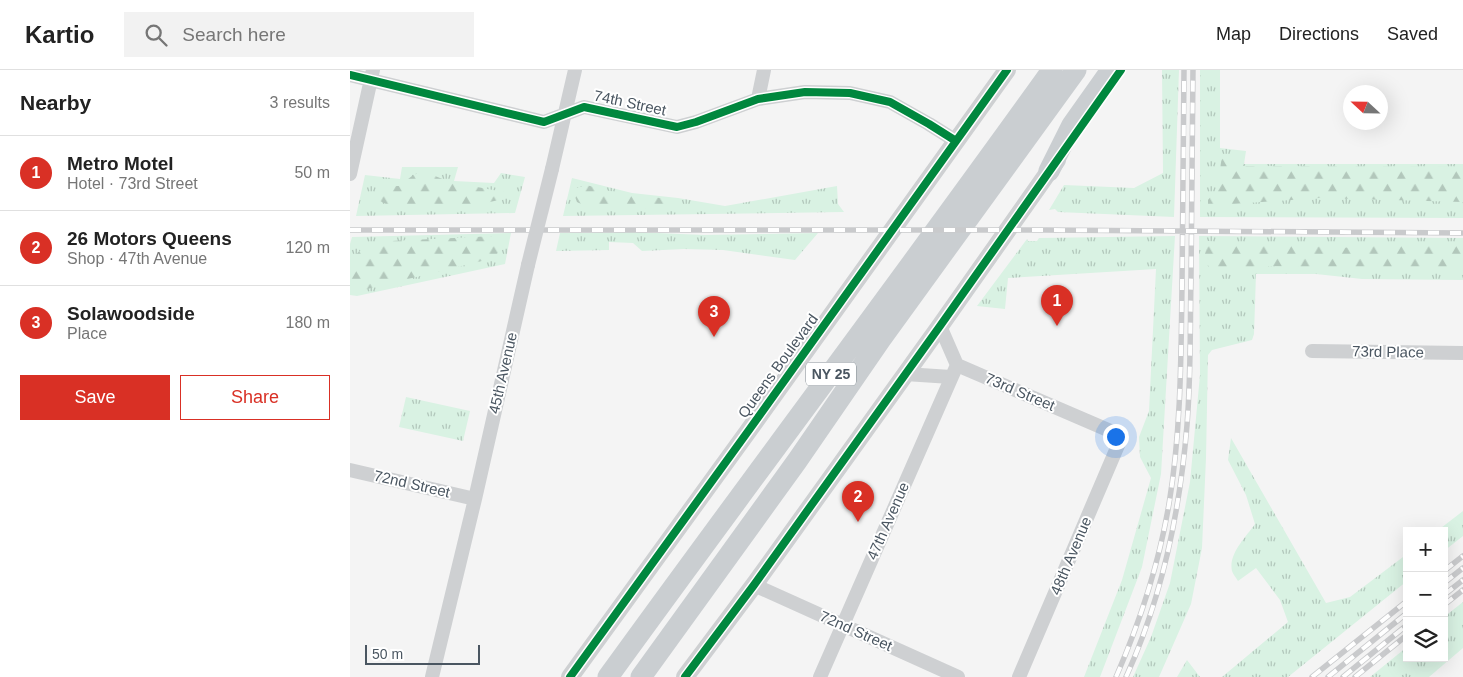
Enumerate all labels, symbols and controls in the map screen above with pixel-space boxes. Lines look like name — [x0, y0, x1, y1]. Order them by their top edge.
search box — [124, 12, 474, 57]
text: Kartio — [25, 21, 94, 48]
icon: search — [142, 21, 170, 49]
text: Search here — [182, 24, 286, 45]
text: Map — [1216, 24, 1251, 44]
text: Directions — [1279, 24, 1359, 44]
text: Saved — [1387, 24, 1438, 44]
north arrow — [1343, 85, 1388, 130]
street label: 74th Street — [592, 87, 669, 119]
text: Nearby — [20, 91, 91, 114]
text: 3 results — [270, 94, 330, 111]
text: Metro Motel — [67, 153, 174, 174]
text: 1 — [32, 164, 40, 181]
text: 50 m — [294, 164, 330, 181]
text: Hotel · 73rd Street — [67, 175, 198, 192]
text: 26 Motors Queens — [67, 228, 232, 249]
text: 2 — [32, 239, 40, 256]
text: 120 m — [286, 239, 330, 256]
text: Shop · 47th Avenue — [67, 250, 207, 267]
pin: 1 — [1041, 285, 1073, 326]
pin: 3 — [698, 296, 730, 337]
text: Solawoodside — [67, 303, 195, 324]
street label: Queens Boulevard — [734, 310, 821, 421]
text: 3 — [32, 314, 40, 331]
text: 180 m — [286, 314, 330, 331]
text: Place — [67, 325, 107, 342]
street label: 45th Avenue — [485, 330, 520, 415]
street label: 73rd Place — [1352, 342, 1424, 361]
road number: NY 25 — [806, 362, 856, 386]
street label: 73rd Street — [983, 369, 1058, 414]
button: Save — [20, 375, 170, 420]
button: Share — [180, 375, 330, 420]
your location — [1103, 424, 1129, 450]
street label: 72nd Street — [372, 467, 453, 501]
street label: 47th Avenue — [863, 479, 912, 562]
pin: 2 — [842, 481, 874, 522]
street label: 48th Avenue — [1046, 514, 1095, 597]
map controls — [1403, 527, 1448, 662]
button: + — [1403, 527, 1448, 572]
button: − — [1403, 572, 1448, 617]
street label: 72nd Street — [817, 607, 896, 654]
button: layers — [1403, 617, 1448, 662]
scale bar — [365, 642, 480, 665]
text: 50 m — [372, 646, 403, 662]

